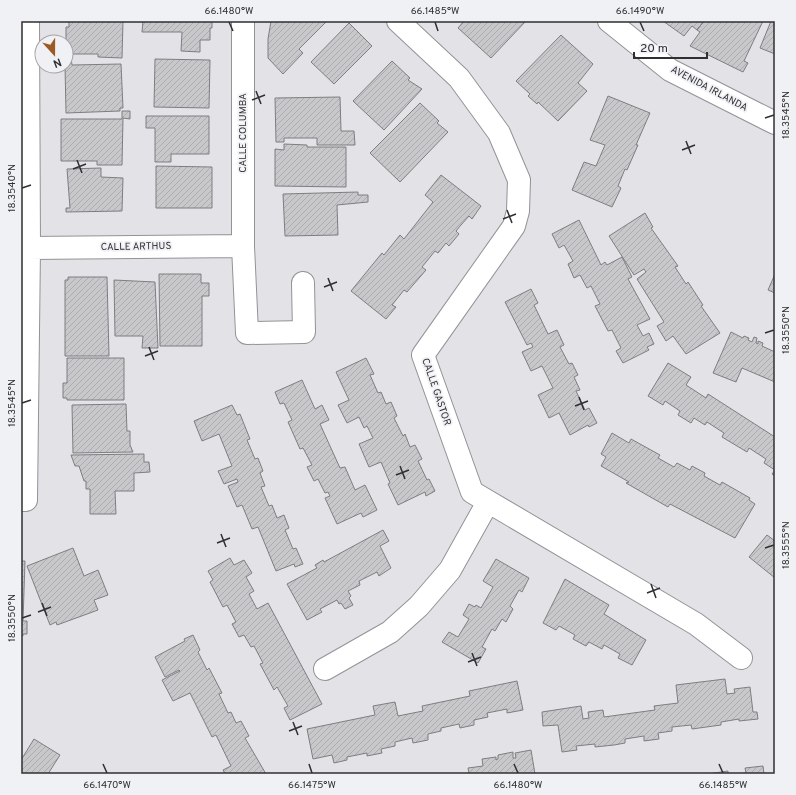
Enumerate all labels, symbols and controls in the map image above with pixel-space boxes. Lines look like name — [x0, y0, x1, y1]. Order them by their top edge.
text: 66.1480°W — [205, 5, 253, 18]
text: 66.1485°W — [411, 5, 459, 18]
text: 66.1490°W — [616, 5, 664, 18]
north arrow — [34, 34, 74, 74]
scale bar — [634, 34, 707, 60]
text: 20 m — [640, 41, 668, 57]
text: N — [51, 54, 63, 70]
street label: AVENIDA IRLANDA — [668, 63, 750, 115]
text: 18.3545°N — [780, 91, 793, 139]
street label: CALLE COLUMBA — [237, 93, 250, 173]
text: 18.3540°N — [6, 164, 19, 212]
street label: CALLE ARTHUS — [101, 240, 171, 254]
text: 18.3550°N — [780, 306, 793, 354]
street label: CALLE GASTOR — [418, 356, 454, 428]
text: 18.3545°N — [6, 379, 19, 427]
text: 18.3555°N — [780, 521, 793, 569]
text: 18.3550°N — [6, 594, 19, 642]
text: 66.1470°W — [83, 779, 131, 792]
text: 66.1475°W — [288, 779, 336, 792]
text: 66.1480°W — [494, 779, 542, 792]
text: 66.1485°W — [699, 779, 747, 792]

